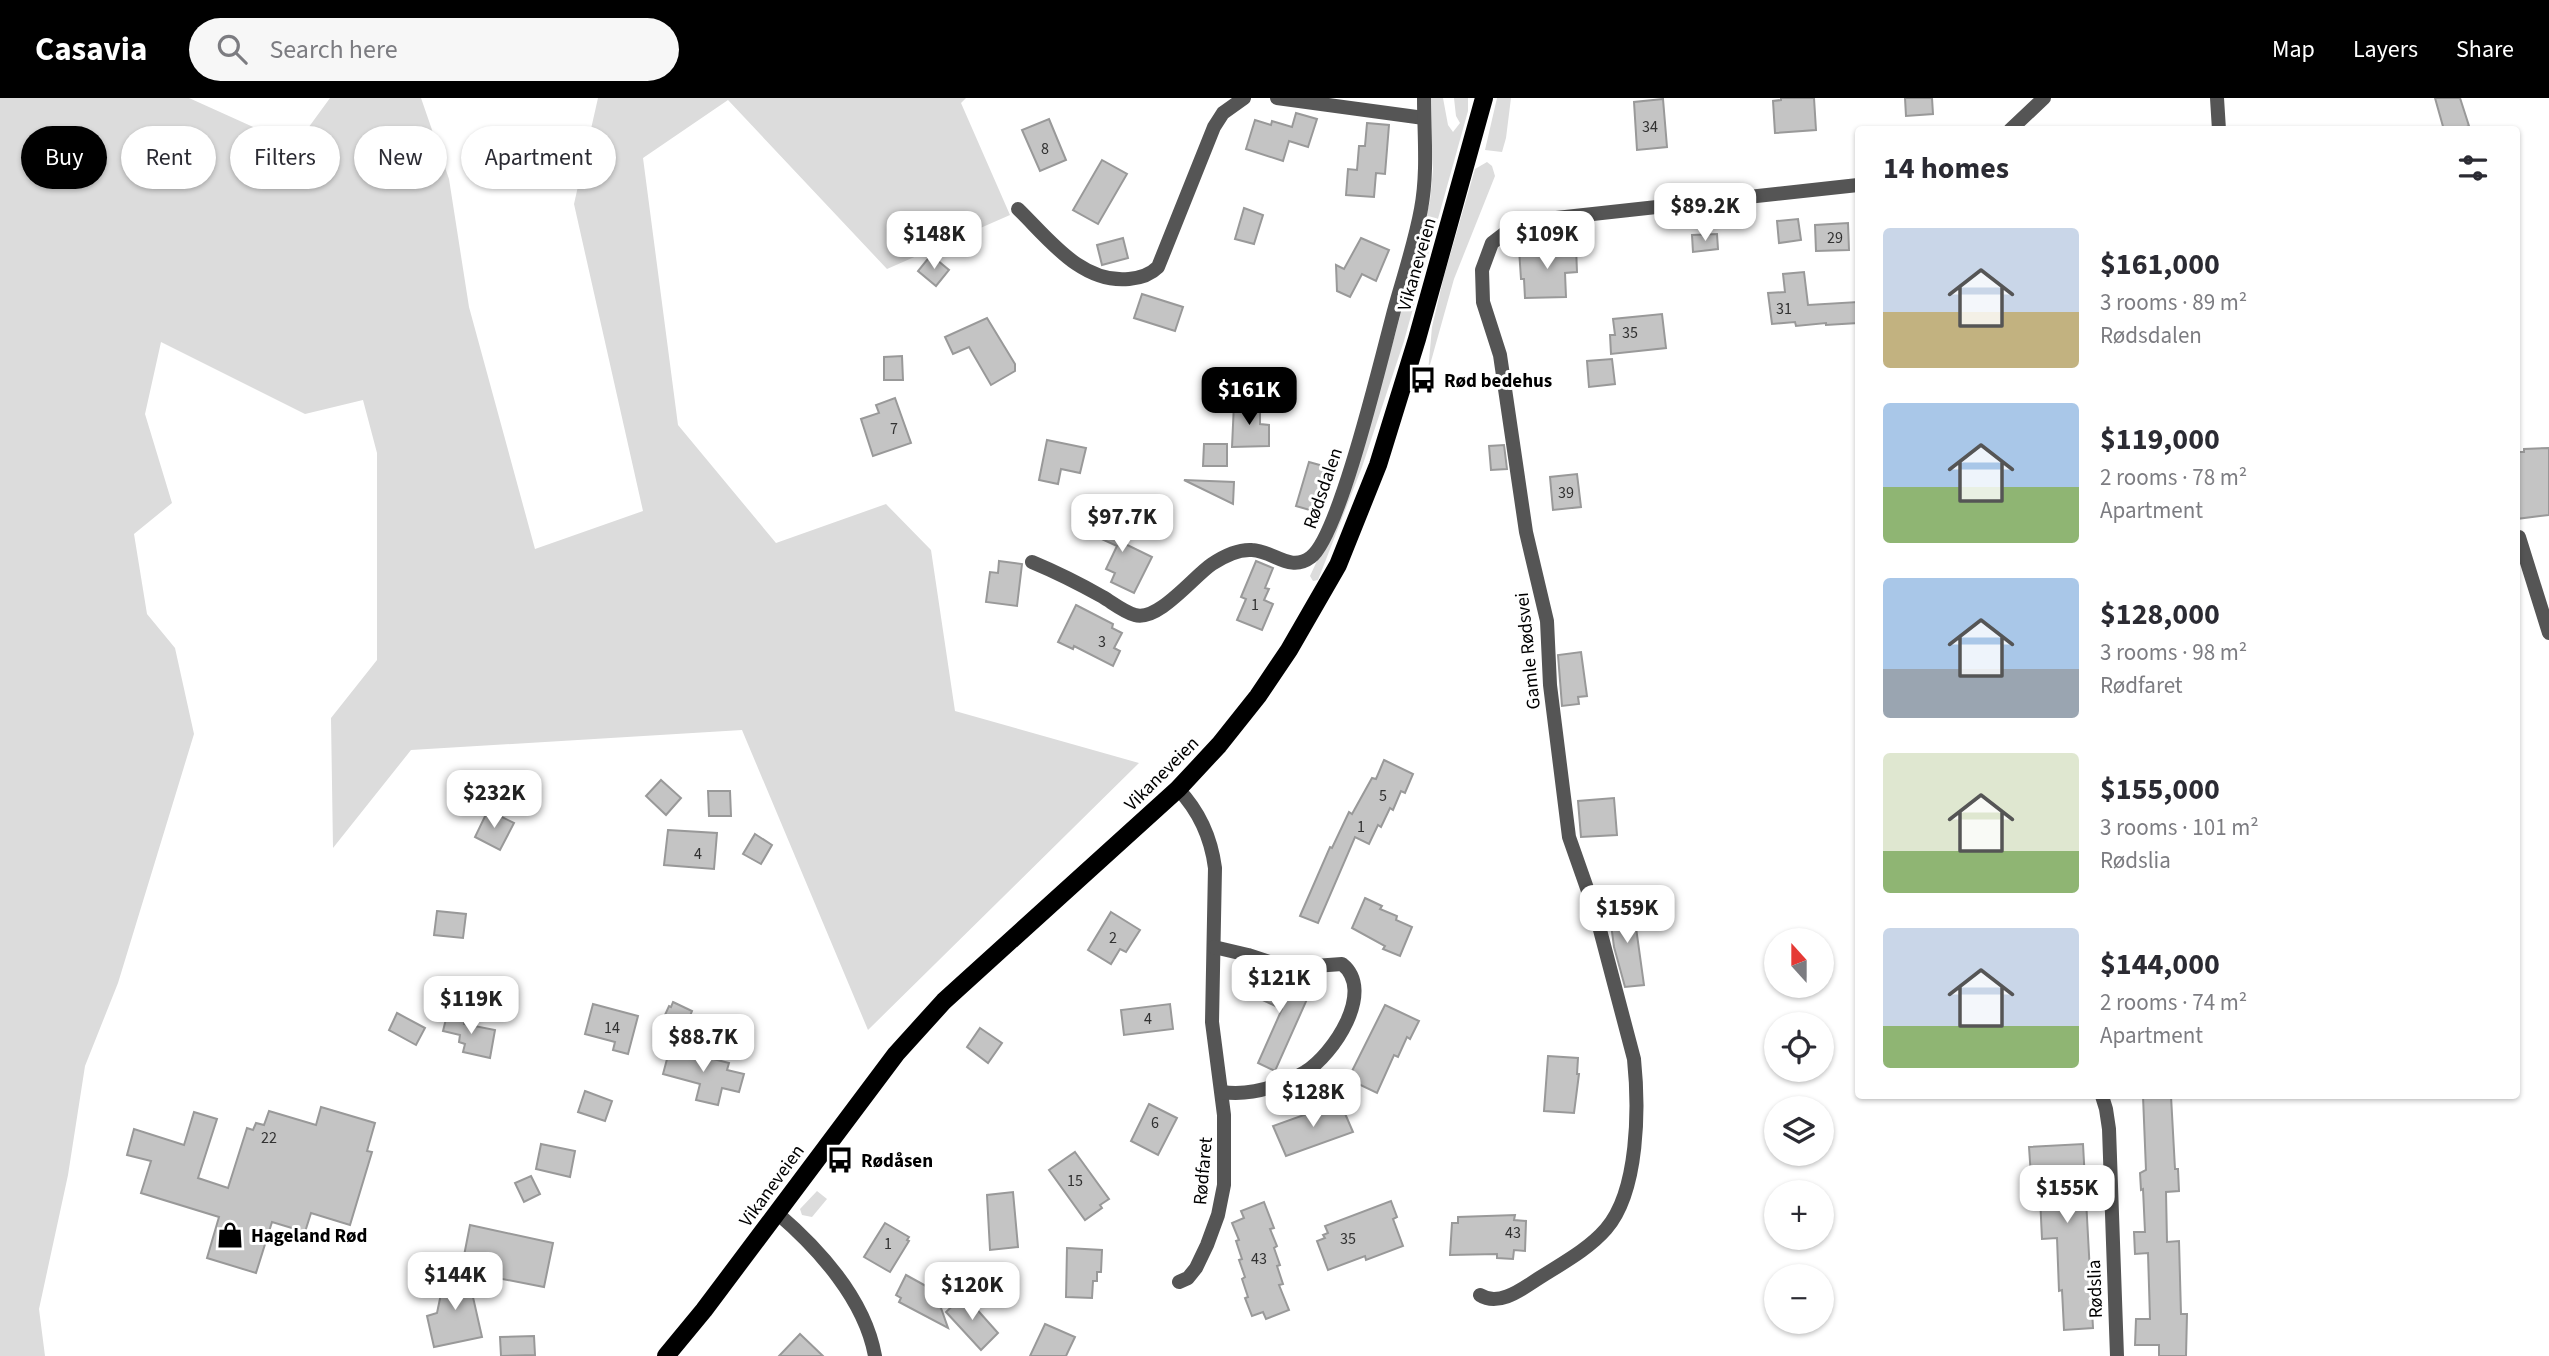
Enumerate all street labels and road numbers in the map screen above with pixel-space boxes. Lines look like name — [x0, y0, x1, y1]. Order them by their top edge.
street label: Vikaneveien — [1391, 215, 1444, 314]
street label: Rødsdalen — [1297, 444, 1350, 533]
street label: Gamle Rødsvei — [1509, 591, 1548, 711]
street label: Vikaneveien — [1119, 731, 1206, 818]
street label: Rødfaret — [1187, 1135, 1220, 1206]
street label: Vikaneveien — [733, 1139, 811, 1233]
street label: Rødslia — [2081, 1259, 2110, 1319]

